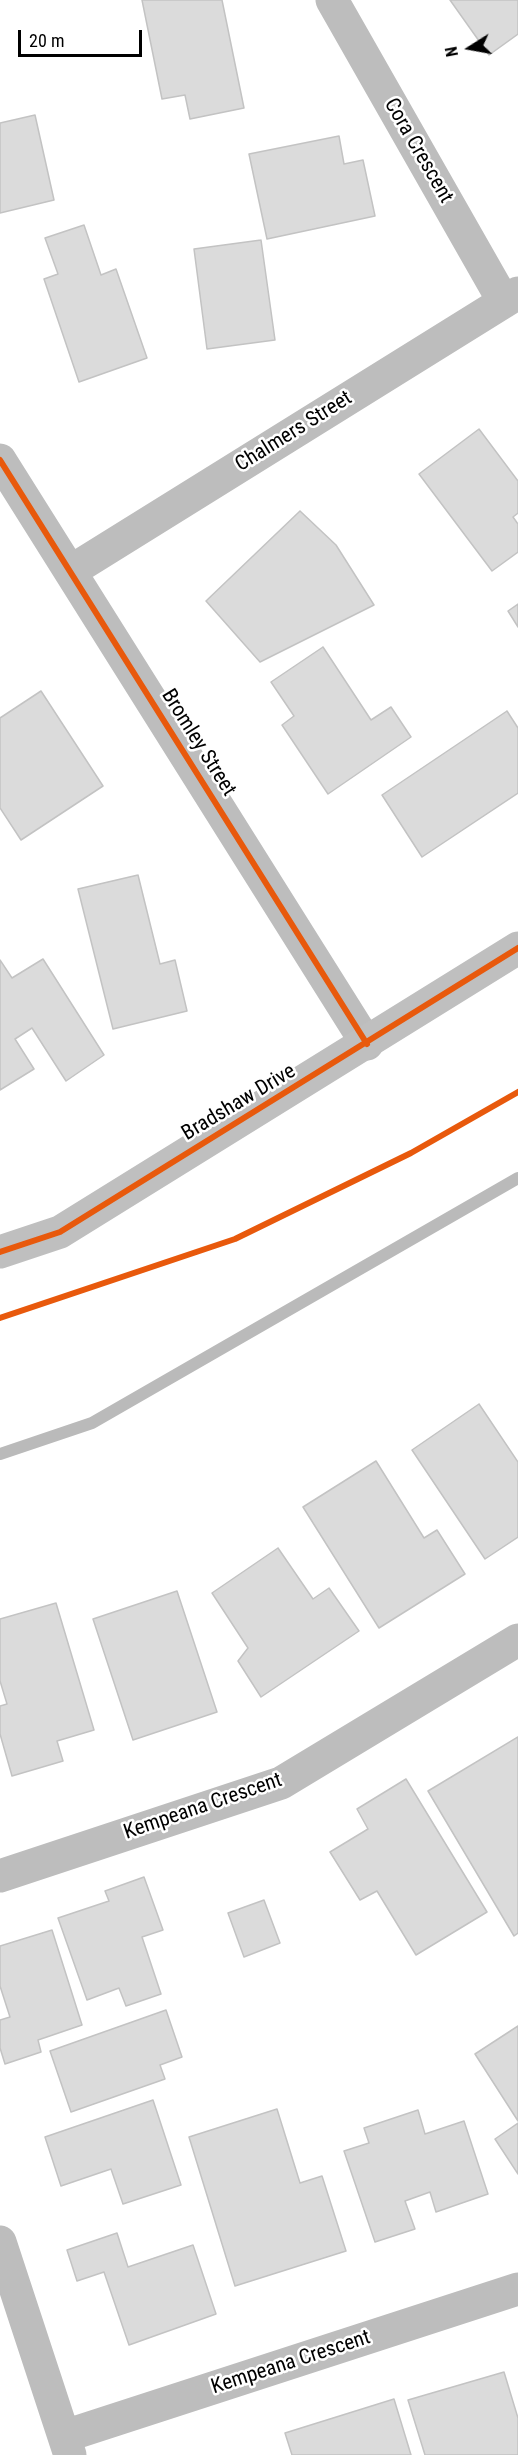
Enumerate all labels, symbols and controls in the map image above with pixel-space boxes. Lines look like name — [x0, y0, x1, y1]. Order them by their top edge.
scale bar — [21, 18, 146, 56]
north arrow — [440, 18, 500, 78]
text: 20 m — [29, 30, 64, 51]
text: N — [442, 45, 462, 58]
street label: Cora Crescent — [378, 94, 458, 208]
street label: Chalmers Street — [231, 386, 357, 478]
street label: Bromley Street — [155, 685, 241, 801]
street label: Bradshaw Drive — [178, 1059, 300, 1147]
street label: Kempeana Crescent — [121, 1768, 285, 1846]
street label: Kempeana Crescent — [208, 2325, 374, 2401]

